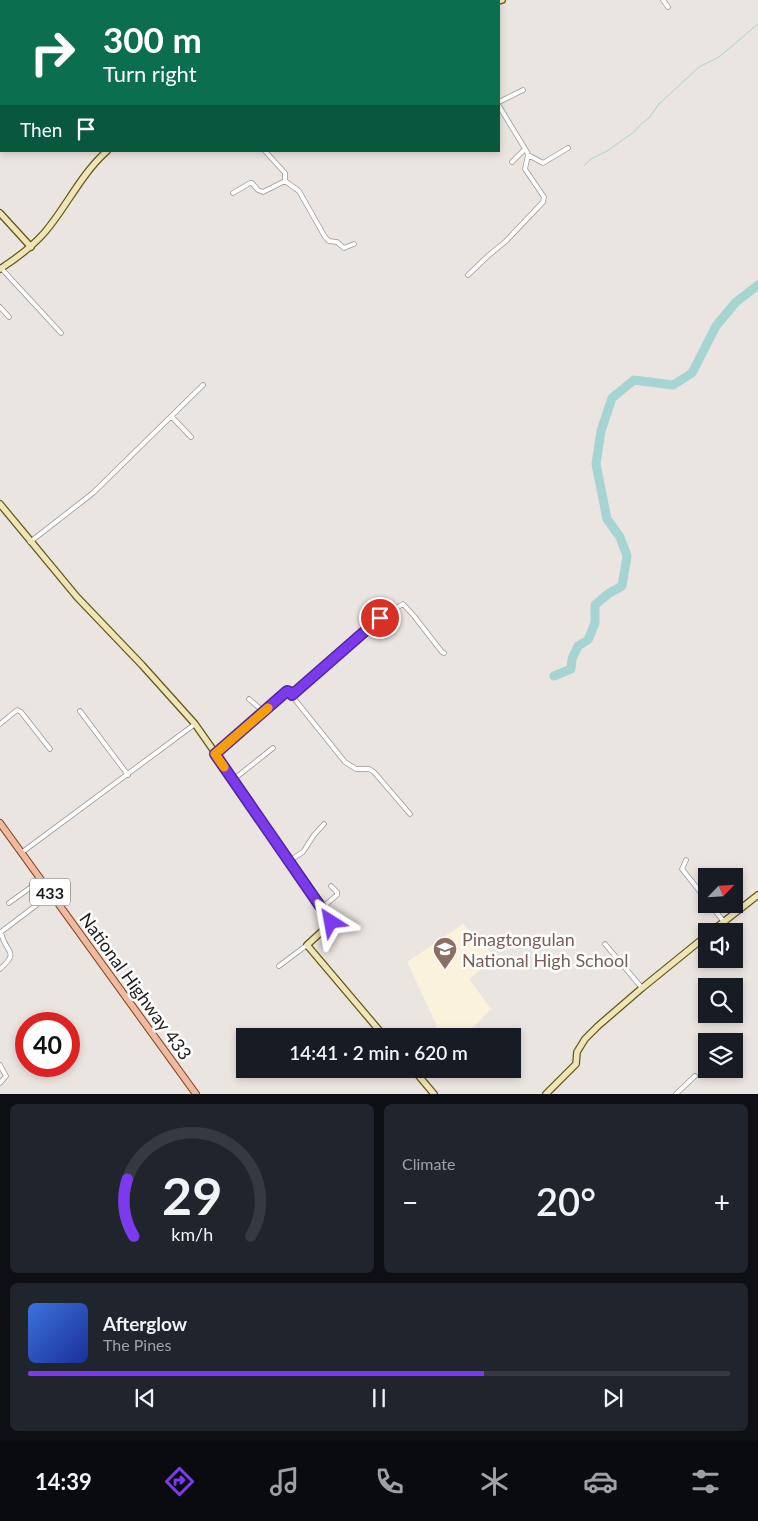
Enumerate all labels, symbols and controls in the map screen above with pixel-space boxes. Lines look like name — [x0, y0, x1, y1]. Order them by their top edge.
text: 300 m — [103, 18, 202, 60]
icon: right — [20, 20, 85, 85]
text: Turn right — [103, 60, 197, 87]
icon: arrive — [72, 115, 100, 143]
text: Then — [20, 118, 62, 141]
pin — [359, 597, 401, 639]
icon: arrive — [366, 604, 394, 632]
north arrow — [698, 868, 742, 912]
map controls — [698, 868, 743, 1078]
road number: 433 — [30, 879, 70, 906]
position arrow — [304, 895, 356, 947]
street label: National Highway 433 — [75, 908, 197, 1064]
button: sound — [698, 923, 743, 968]
place label: Pinagtongulan National High School — [462, 928, 628, 971]
school or university icon: Pinagtongulan National High School — [432, 936, 458, 970]
button: search — [698, 978, 743, 1023]
speed limit sign: 40 — [15, 1012, 80, 1077]
button: layers — [698, 1033, 743, 1078]
text: 14:41 · 2 min · 620 m — [289, 1041, 468, 1064]
text: Climate — [402, 1154, 455, 1173]
text: 29 — [162, 1164, 222, 1226]
text: 20° — [536, 1178, 596, 1224]
text: − — [402, 1185, 418, 1219]
text: + — [714, 1185, 730, 1219]
text: km/h — [171, 1223, 213, 1245]
text: Afterglow — [103, 1312, 187, 1335]
text: The Pines — [103, 1335, 172, 1354]
icon: previous — [131, 1384, 159, 1412]
icon: pause — [365, 1384, 393, 1412]
icon: next — [599, 1384, 627, 1412]
icon: directions — [162, 1464, 197, 1499]
icon: music — [267, 1464, 302, 1499]
icon: phone — [372, 1464, 407, 1499]
icon: climate — [477, 1464, 512, 1499]
icon: car — [583, 1464, 618, 1499]
icon: filters — [688, 1464, 723, 1499]
text: 14:39 — [35, 1468, 92, 1495]

